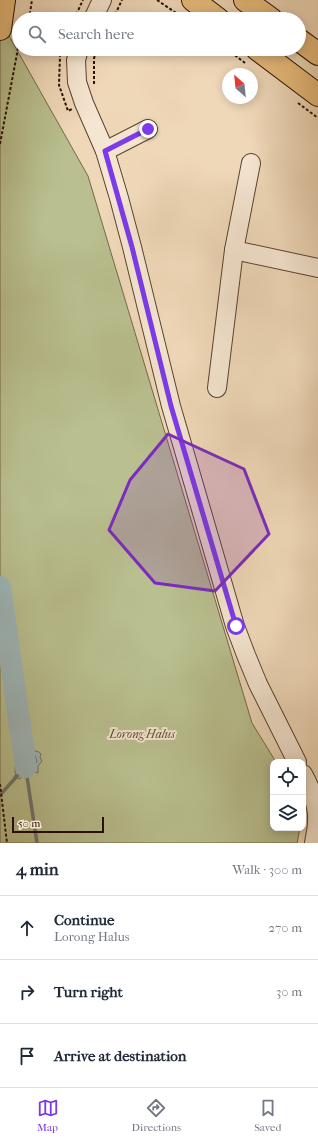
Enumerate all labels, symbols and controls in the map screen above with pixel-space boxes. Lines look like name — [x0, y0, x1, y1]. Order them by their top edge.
search box — [12, 12, 306, 56]
icon: search — [26, 23, 48, 45]
text: Search here — [58, 25, 134, 43]
north arrow — [222, 68, 258, 104]
route end — [139, 120, 157, 138]
route start — [227, 617, 245, 635]
park label: Lorong Halus — [108, 727, 175, 741]
map controls — [270, 759, 306, 831]
button: locate — [270, 759, 306, 795]
button: layers — [270, 795, 306, 831]
scale bar — [12, 815, 104, 834]
text: 50 m — [18, 817, 40, 830]
text: 4 min — [16, 859, 59, 879]
text: Walk · 300 m — [232, 862, 302, 877]
text: Continue — [54, 911, 114, 929]
icon: ahead — [16, 917, 38, 939]
text: 270 m — [268, 920, 302, 935]
text: Lorong Halus — [54, 929, 130, 944]
icon: right — [16, 981, 38, 1003]
text: Turn right — [54, 983, 123, 1001]
text: 30 m — [276, 984, 302, 999]
icon: arrive — [16, 1045, 38, 1067]
text: Arrive at destination — [54, 1047, 186, 1065]
tab: Map — [37, 1097, 59, 1134]
tab: Directions — [132, 1097, 181, 1134]
tab: Saved — [254, 1097, 281, 1134]

